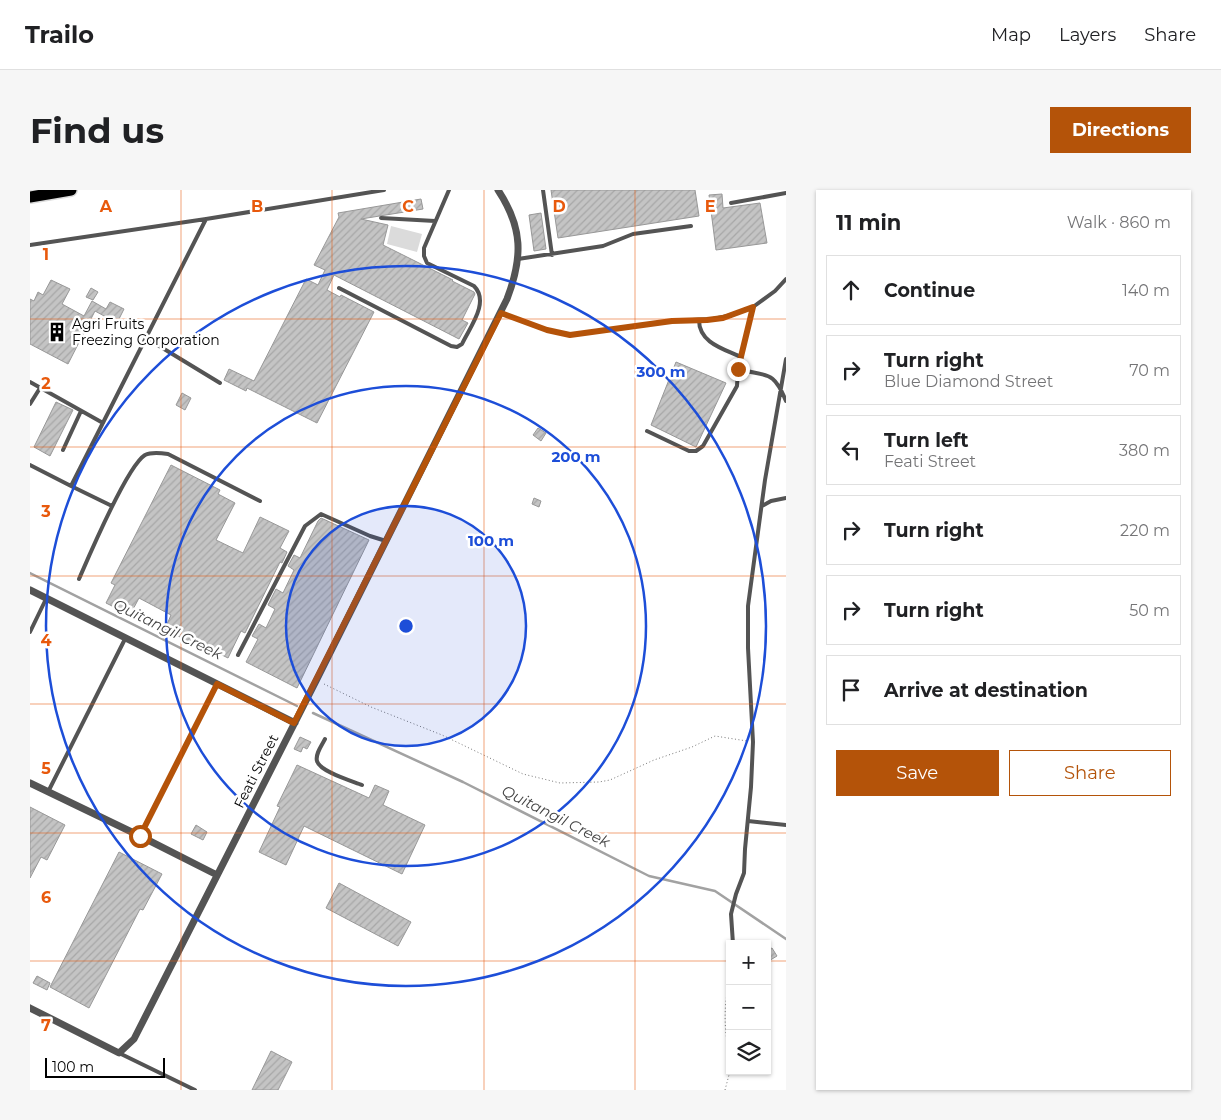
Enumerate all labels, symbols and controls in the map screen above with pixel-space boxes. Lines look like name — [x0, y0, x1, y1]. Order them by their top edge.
text: Trailo — [25, 20, 94, 49]
text: Map — [991, 24, 1031, 46]
text: Layers — [1059, 24, 1116, 46]
text: Share — [1144, 24, 1196, 46]
button: Directions — [1050, 107, 1191, 153]
text: Find us — [30, 109, 164, 152]
text: A — [99, 197, 113, 216]
text: B — [251, 197, 263, 216]
text: C — [402, 197, 414, 216]
text: D — [552, 197, 566, 216]
text: E — [705, 197, 715, 216]
text: 11 min — [836, 210, 901, 235]
text: Walk · 860 m — [1067, 213, 1171, 232]
text: 1 — [43, 245, 49, 264]
icon: ahead — [837, 276, 865, 304]
text: Continue — [884, 279, 975, 302]
text: 140 m — [1122, 281, 1170, 300]
place label: Agri Fruits Freezing Corporation — [72, 315, 220, 349]
building icon: Agri Fruits Freezing Corporation — [46, 321, 68, 343]
text: Turn right — [884, 349, 984, 372]
icon: right — [837, 356, 865, 384]
route end — [727, 358, 750, 381]
text: 70 m — [1129, 361, 1170, 380]
text: 300 m — [635, 362, 686, 381]
text: Blue Diamond Street — [884, 372, 1053, 391]
text: 2 — [41, 374, 51, 393]
text: Turn left — [884, 429, 969, 452]
icon: left — [837, 436, 865, 464]
text: 380 m — [1119, 441, 1170, 460]
text: 200 m — [551, 447, 601, 466]
text: Feati Street — [884, 452, 976, 471]
text: 3 — [40, 502, 51, 521]
icon: right — [837, 516, 865, 544]
text: Turn right — [884, 519, 984, 542]
text: 220 m — [1120, 521, 1170, 540]
text: 100 m — [468, 531, 514, 550]
water label: Quitangil Creek — [110, 594, 227, 664]
icon: right — [837, 596, 865, 624]
text: Turn right — [884, 599, 984, 622]
text: 50 m — [1129, 601, 1170, 620]
centre of rings — [397, 617, 415, 635]
text: 4 — [40, 631, 52, 650]
icon: arrive — [837, 676, 865, 704]
text: Arrive at destination — [884, 679, 1088, 702]
street label: Feati Street — [230, 731, 282, 811]
button: Save — [836, 750, 999, 796]
button: Share — [1009, 750, 1171, 796]
text: 5 — [41, 759, 51, 778]
water label: Quitangil Creek — [499, 781, 614, 852]
route start — [129, 825, 152, 848]
text: 6 — [41, 888, 51, 907]
map controls — [726, 940, 771, 1075]
button: + — [726, 940, 771, 985]
button: − — [726, 985, 771, 1030]
text: 7 — [41, 1016, 51, 1035]
button: layers — [726, 1030, 771, 1075]
scale bar — [45, 1055, 165, 1078]
text: 100 m — [52, 1058, 94, 1076]

